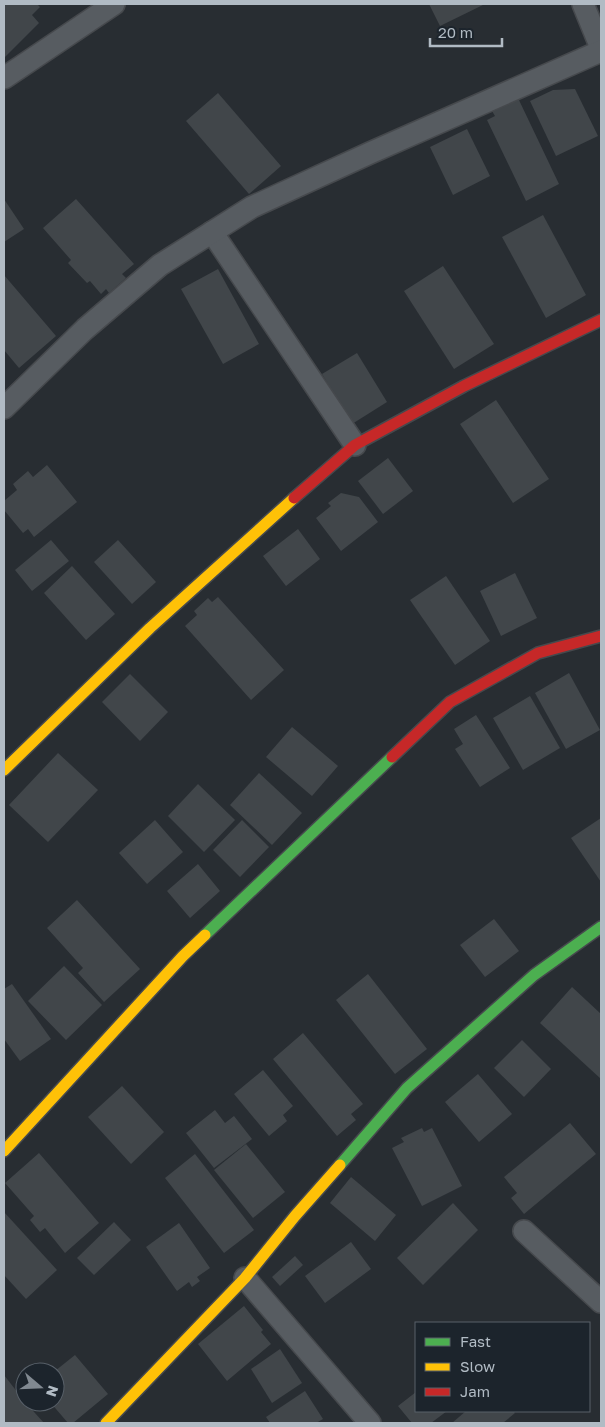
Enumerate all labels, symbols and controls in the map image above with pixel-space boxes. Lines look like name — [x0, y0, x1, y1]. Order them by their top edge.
scale bar — [430, 15, 502, 47]
text: 20 m — [438, 23, 473, 41]
legend — [415, 1322, 590, 1412]
text: Fast — [460, 1332, 491, 1350]
text: Slow — [460, 1357, 495, 1375]
north arrow — [15, 1362, 65, 1412]
text: Jam — [460, 1382, 490, 1400]
text: N — [43, 1384, 63, 1399]

